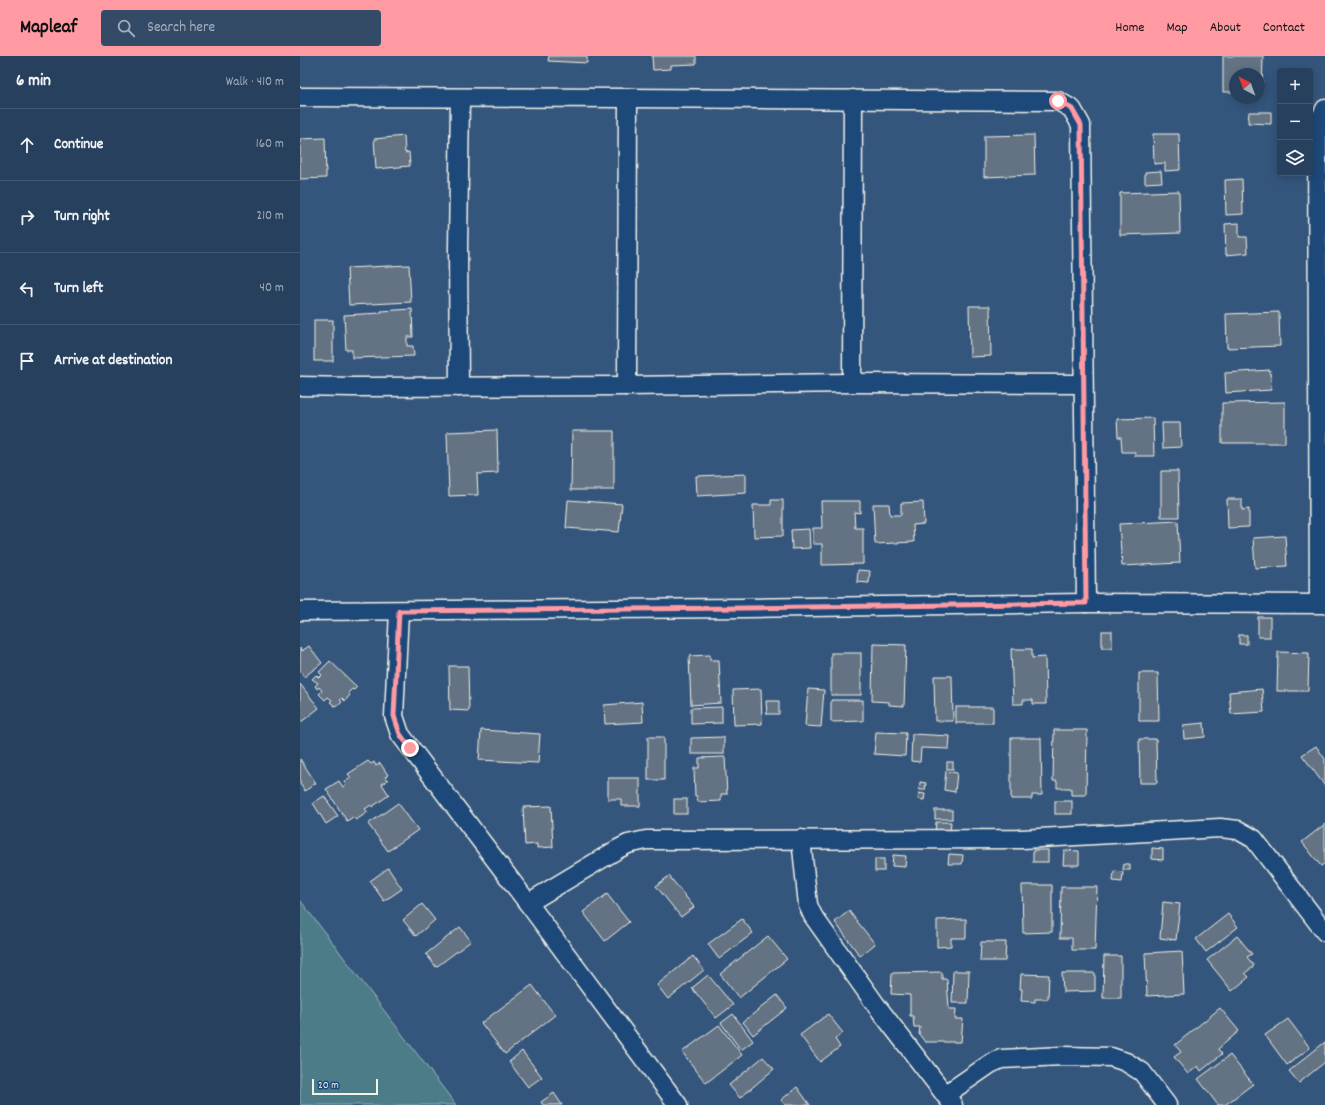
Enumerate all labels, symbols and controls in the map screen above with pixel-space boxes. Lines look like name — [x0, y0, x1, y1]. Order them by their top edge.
search box — [101, 10, 381, 46]
text: Mapleaf — [20, 15, 77, 42]
icon: search — [115, 17, 137, 39]
text: Search here — [147, 17, 215, 39]
text: Home — [1115, 18, 1144, 38]
text: Map — [1166, 18, 1188, 38]
text: About — [1210, 18, 1241, 38]
text: Contact — [1263, 18, 1305, 38]
north arrow — [1229, 68, 1265, 104]
map controls — [1277, 68, 1313, 176]
button: + — [1277, 68, 1313, 104]
text: 6 min — [16, 70, 51, 94]
text: Walk · 410 m — [226, 73, 284, 92]
route start — [1049, 92, 1067, 110]
button: − — [1277, 104, 1313, 140]
icon: ahead — [16, 134, 38, 156]
text: Continue — [54, 134, 103, 156]
text: 160 m — [256, 135, 284, 154]
button: layers — [1277, 140, 1313, 176]
icon: right — [16, 206, 38, 228]
text: Turn right — [54, 206, 110, 228]
text: 210 m — [256, 207, 284, 226]
icon: left — [16, 278, 38, 300]
text: Turn left — [54, 278, 103, 300]
text: 40 m — [260, 279, 284, 298]
icon: arrive — [16, 350, 38, 372]
text: Arrive at destination — [54, 350, 172, 372]
route end — [401, 739, 419, 757]
scale bar — [312, 1077, 378, 1096]
text: 20 m — [318, 1078, 339, 1094]

